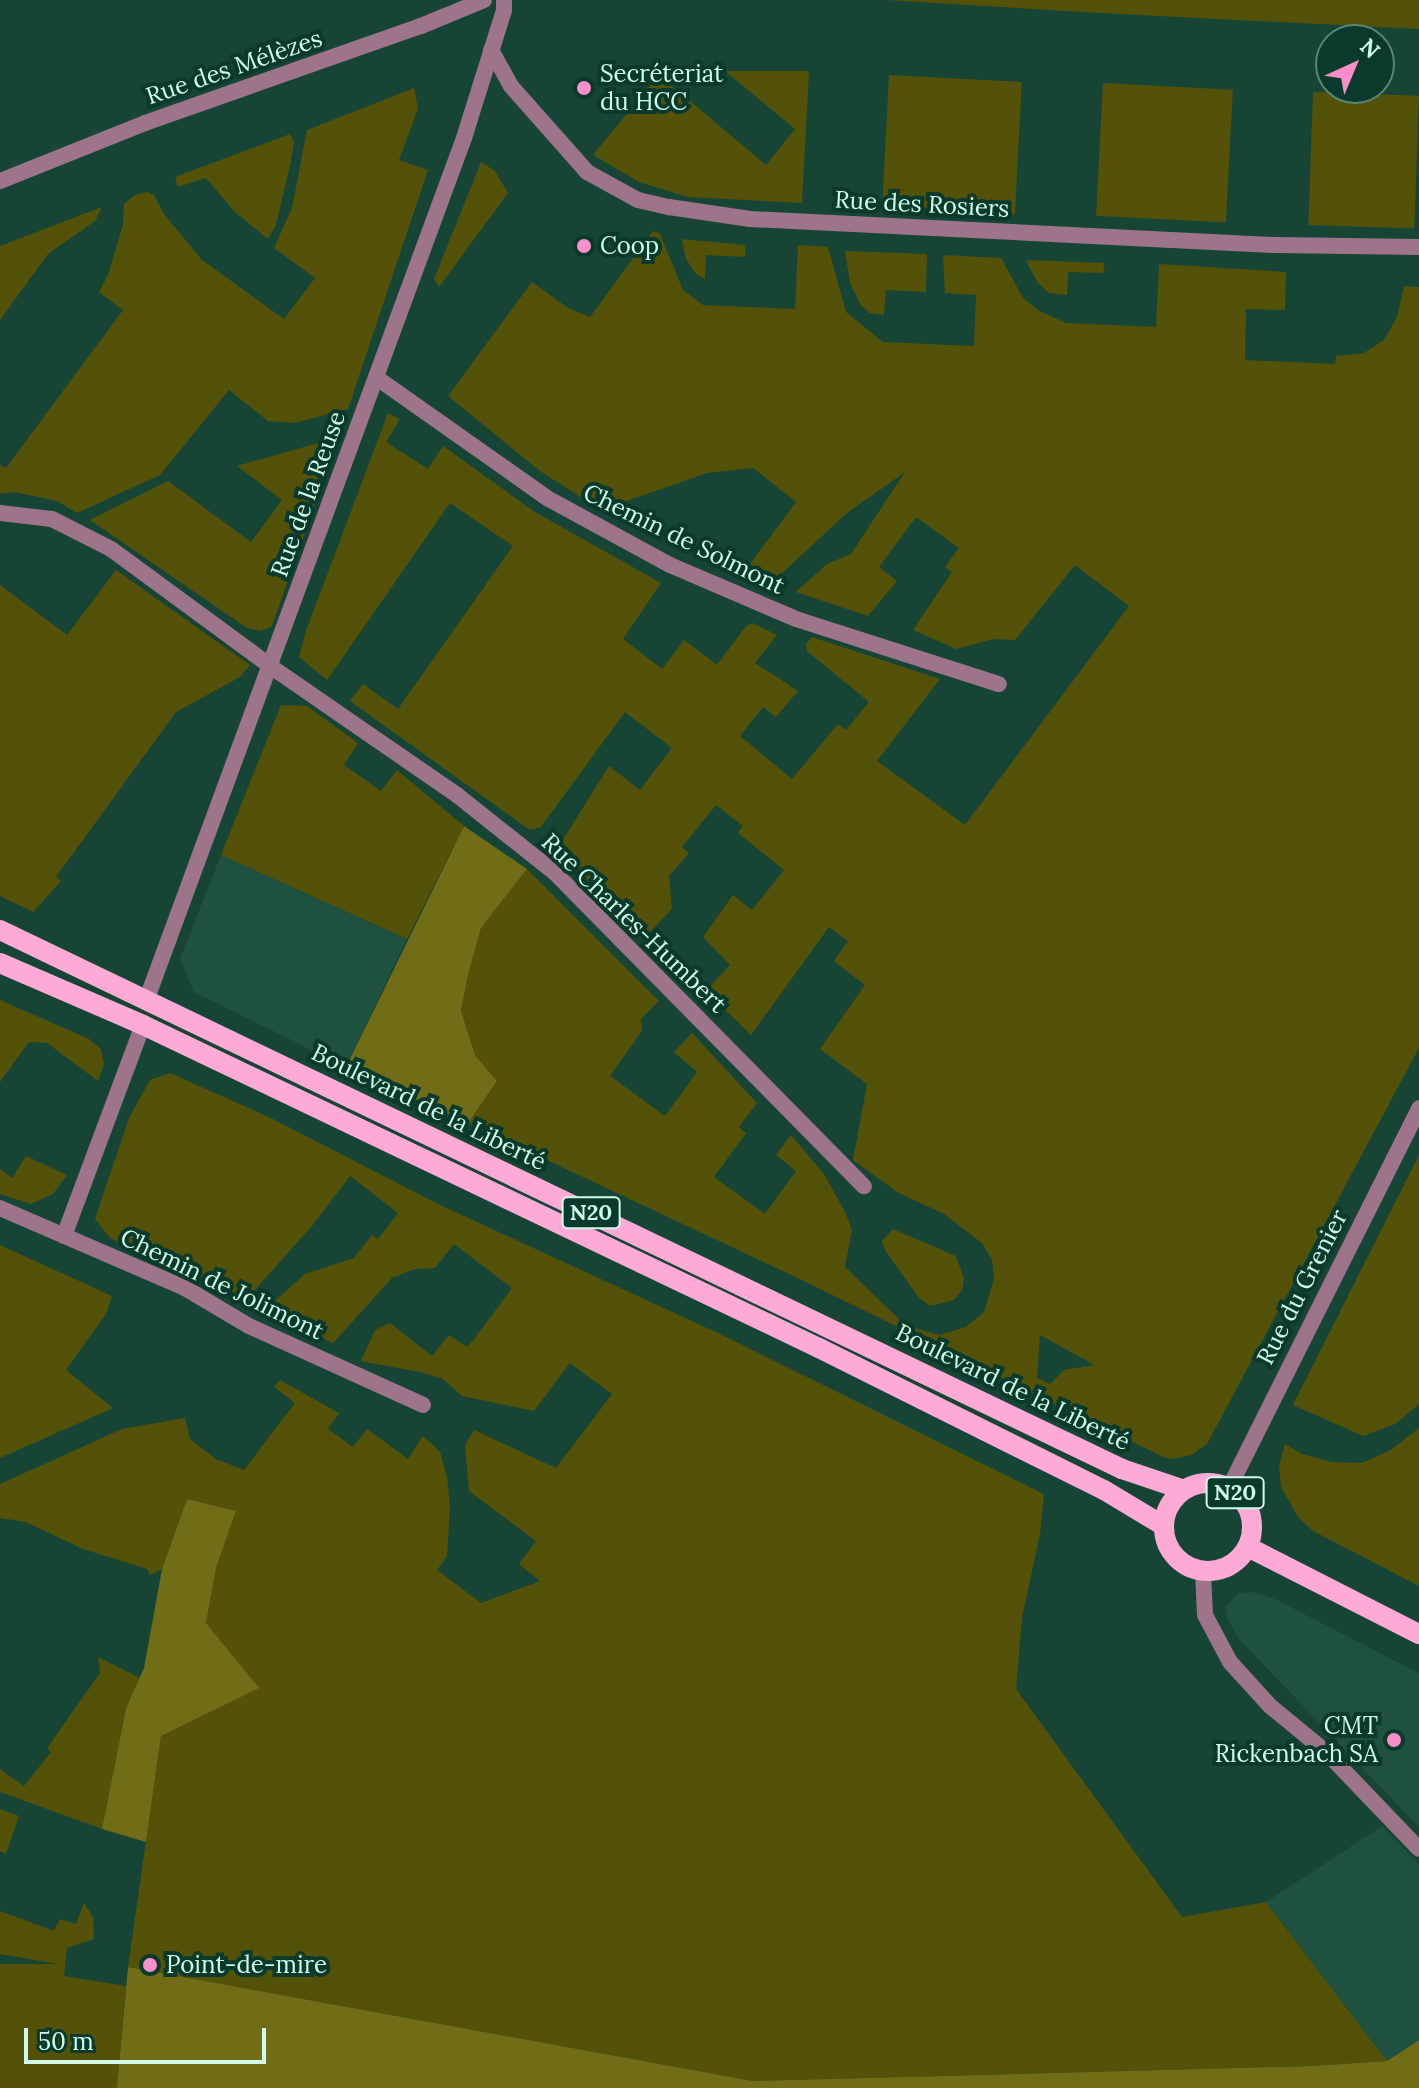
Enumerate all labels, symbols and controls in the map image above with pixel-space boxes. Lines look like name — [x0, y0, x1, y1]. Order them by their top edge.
street label: Rue des Mélèzes — [142, 23, 326, 111]
north arrow — [1315, 24, 1395, 104]
text: N — [1354, 32, 1386, 64]
place label: Secréteriat du HCC — [600, 60, 723, 116]
marker: Secréteriat du HCC — [575, 79, 593, 97]
street label: Rue des Rosiers — [834, 185, 1010, 223]
place label: Coop — [600, 232, 659, 260]
marker: Coop — [575, 237, 593, 255]
street label: Rue de la Reuse — [265, 407, 351, 581]
street label: Chemin de Solmont — [579, 478, 789, 600]
street label: Rue Charles-Humbert — [536, 827, 732, 1019]
street label: Boulevard de la Liberté — [307, 1038, 551, 1176]
road number: N20 — [561, 1195, 621, 1231]
street label: Rue du Grenier — [1251, 1205, 1353, 1369]
street label: Chemin de Jolimont — [116, 1222, 328, 1346]
street label: Boulevard de la Liberté — [891, 1318, 1135, 1456]
road number: N20 — [1205, 1475, 1265, 1511]
place label: CMT Rickenbach SA — [1215, 1712, 1378, 1768]
marker: CMT Rickenbach SA — [1385, 1731, 1403, 1749]
place label: Point-de-mire — [166, 1951, 327, 1979]
marker: Point-de-mire — [141, 1956, 159, 1974]
scale bar — [28, 2012, 270, 2062]
text: 50 m — [38, 2026, 94, 2057]

